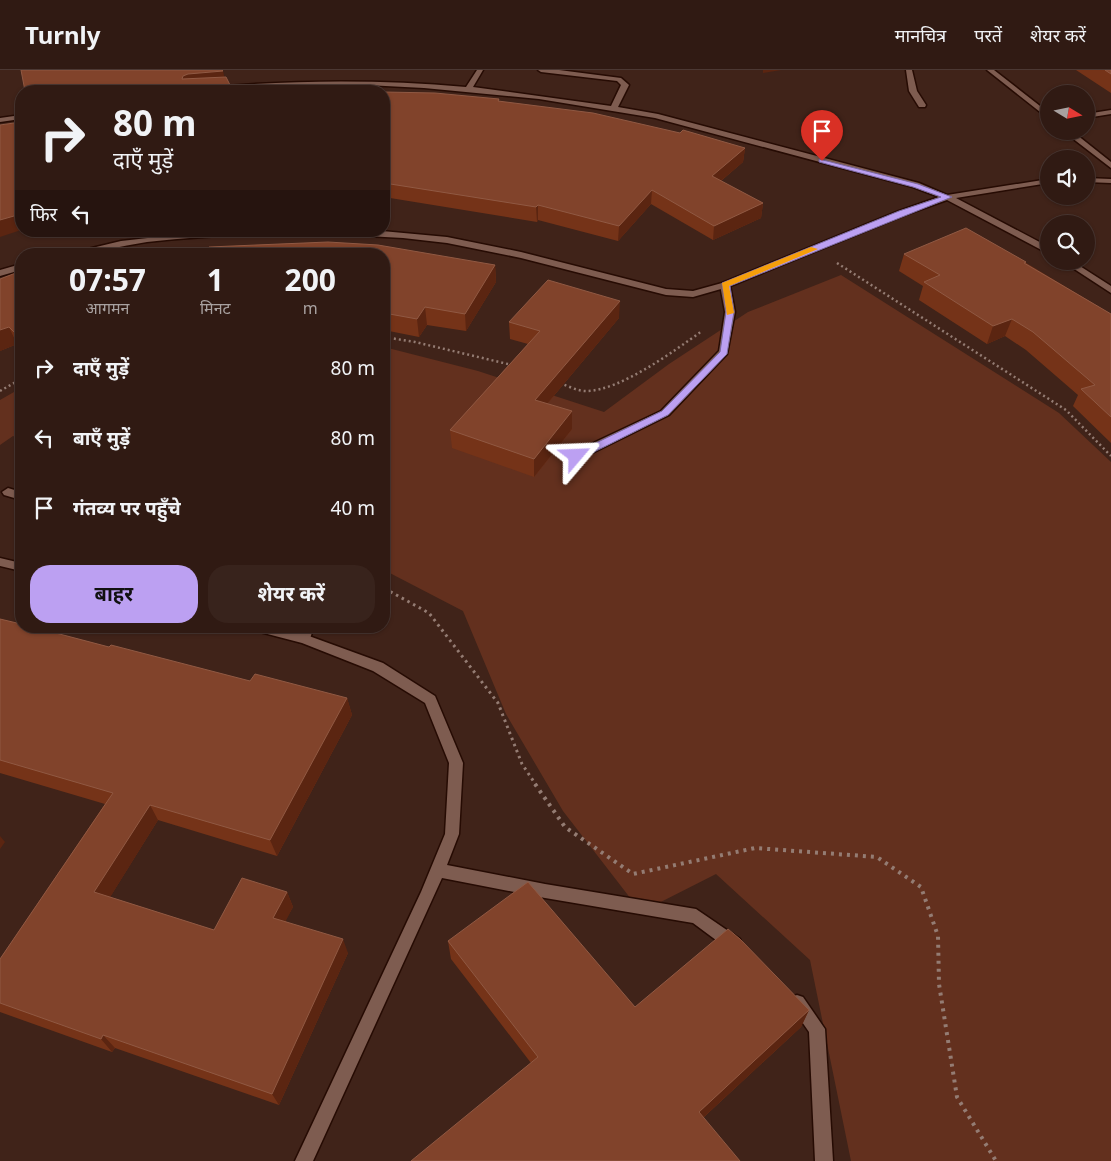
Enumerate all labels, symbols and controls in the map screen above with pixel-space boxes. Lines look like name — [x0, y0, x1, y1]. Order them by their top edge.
text: Turnly — [25, 18, 100, 51]
text: मानचित्र — [895, 23, 946, 47]
text: परतें — [974, 23, 1002, 47]
text: शेयर करें — [1030, 23, 1086, 47]
north arrow — [1040, 85, 1095, 140]
map controls — [1040, 85, 1095, 270]
text: 80 m — [113, 99, 196, 146]
icon: right — [30, 105, 95, 170]
pin — [801, 110, 843, 161]
icon: arrive — [808, 117, 836, 145]
text: दाएँ मुड़ें — [113, 144, 173, 174]
button: sound — [1040, 150, 1095, 205]
icon: left — [67, 200, 95, 228]
text: फिर — [30, 201, 57, 227]
button: search — [1040, 215, 1095, 270]
text: 07:57 — [69, 259, 146, 300]
text: 1 — [207, 259, 224, 300]
text: 200 — [285, 259, 336, 300]
text: आगमन — [86, 297, 129, 319]
text: मिनट — [200, 297, 231, 319]
text: m — [303, 297, 318, 319]
icon: right — [30, 354, 58, 382]
text: दाएँ मुड़ें — [73, 355, 129, 381]
text: 80 m — [331, 355, 375, 381]
icon: left — [30, 424, 58, 452]
text: बाएँ मुड़ें — [73, 425, 130, 451]
text: 80 m — [331, 425, 375, 451]
position arrow — [549, 429, 601, 481]
icon: arrive — [30, 494, 58, 522]
text: गंतव्य पर पहुँचे — [73, 495, 181, 521]
text: 40 m — [331, 495, 375, 521]
button: बाहर — [30, 565, 198, 623]
button: शेयर करें — [208, 565, 375, 623]

